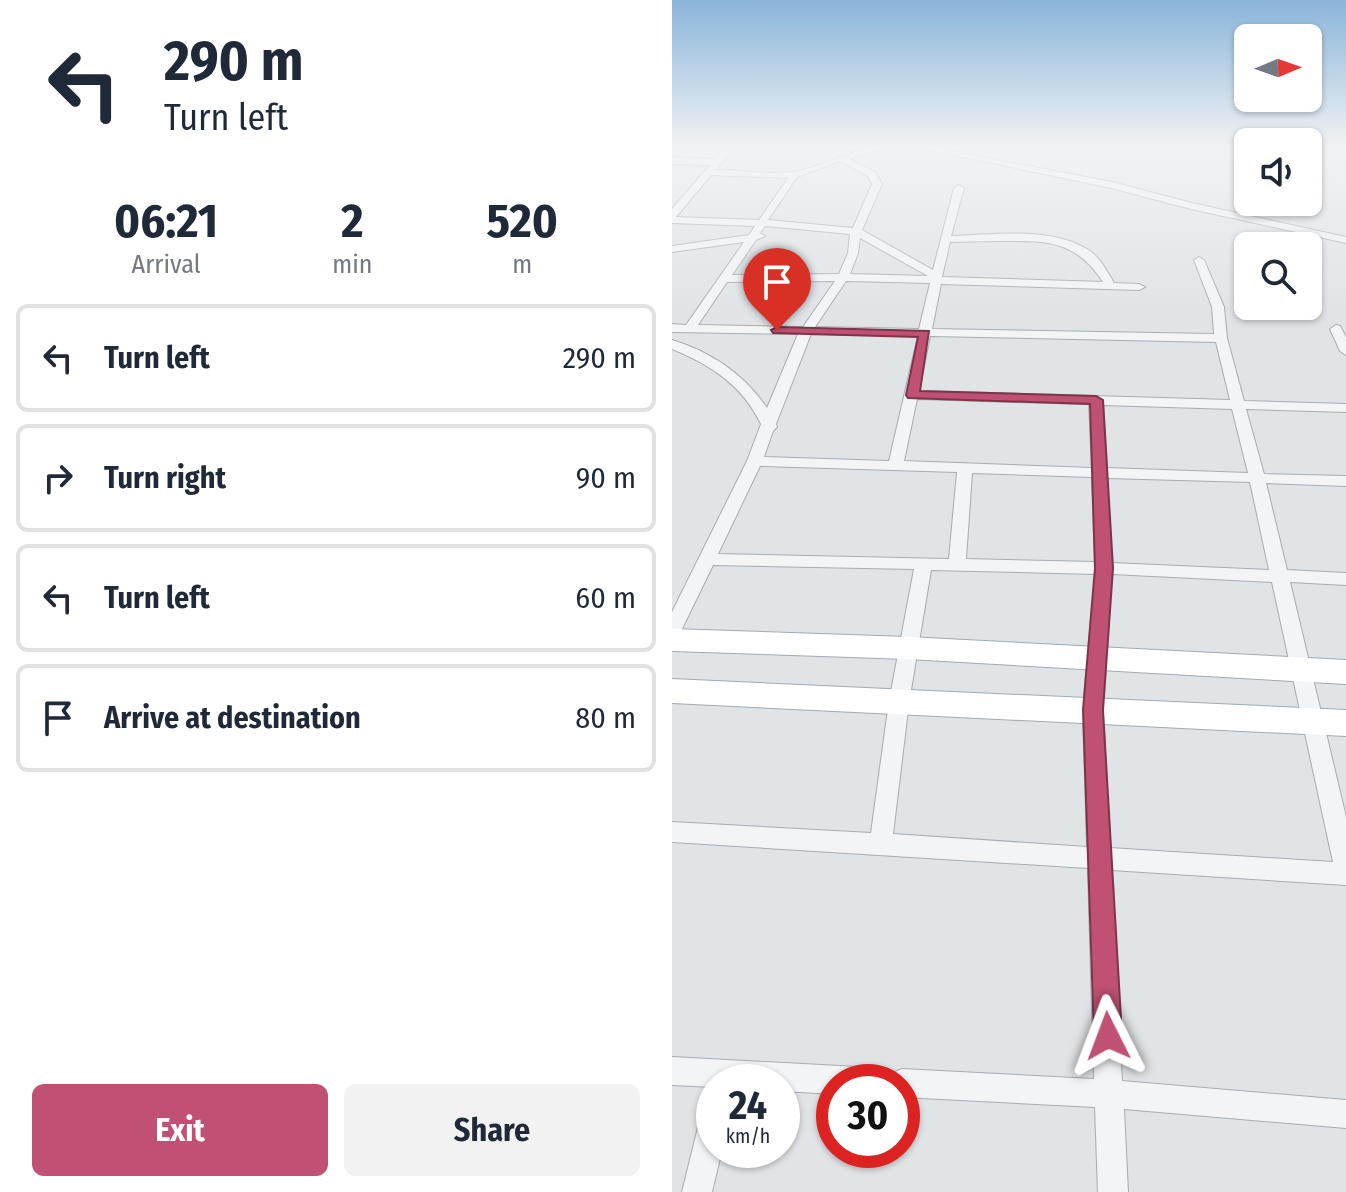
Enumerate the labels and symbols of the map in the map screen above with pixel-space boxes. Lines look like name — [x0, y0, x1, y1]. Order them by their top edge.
north arrow — [1234, 24, 1322, 112]
pin — [743, 248, 811, 330]
position arrow — [1066, 994, 1150, 1078]
speed limit sign: 30 — [816, 1064, 920, 1168]

